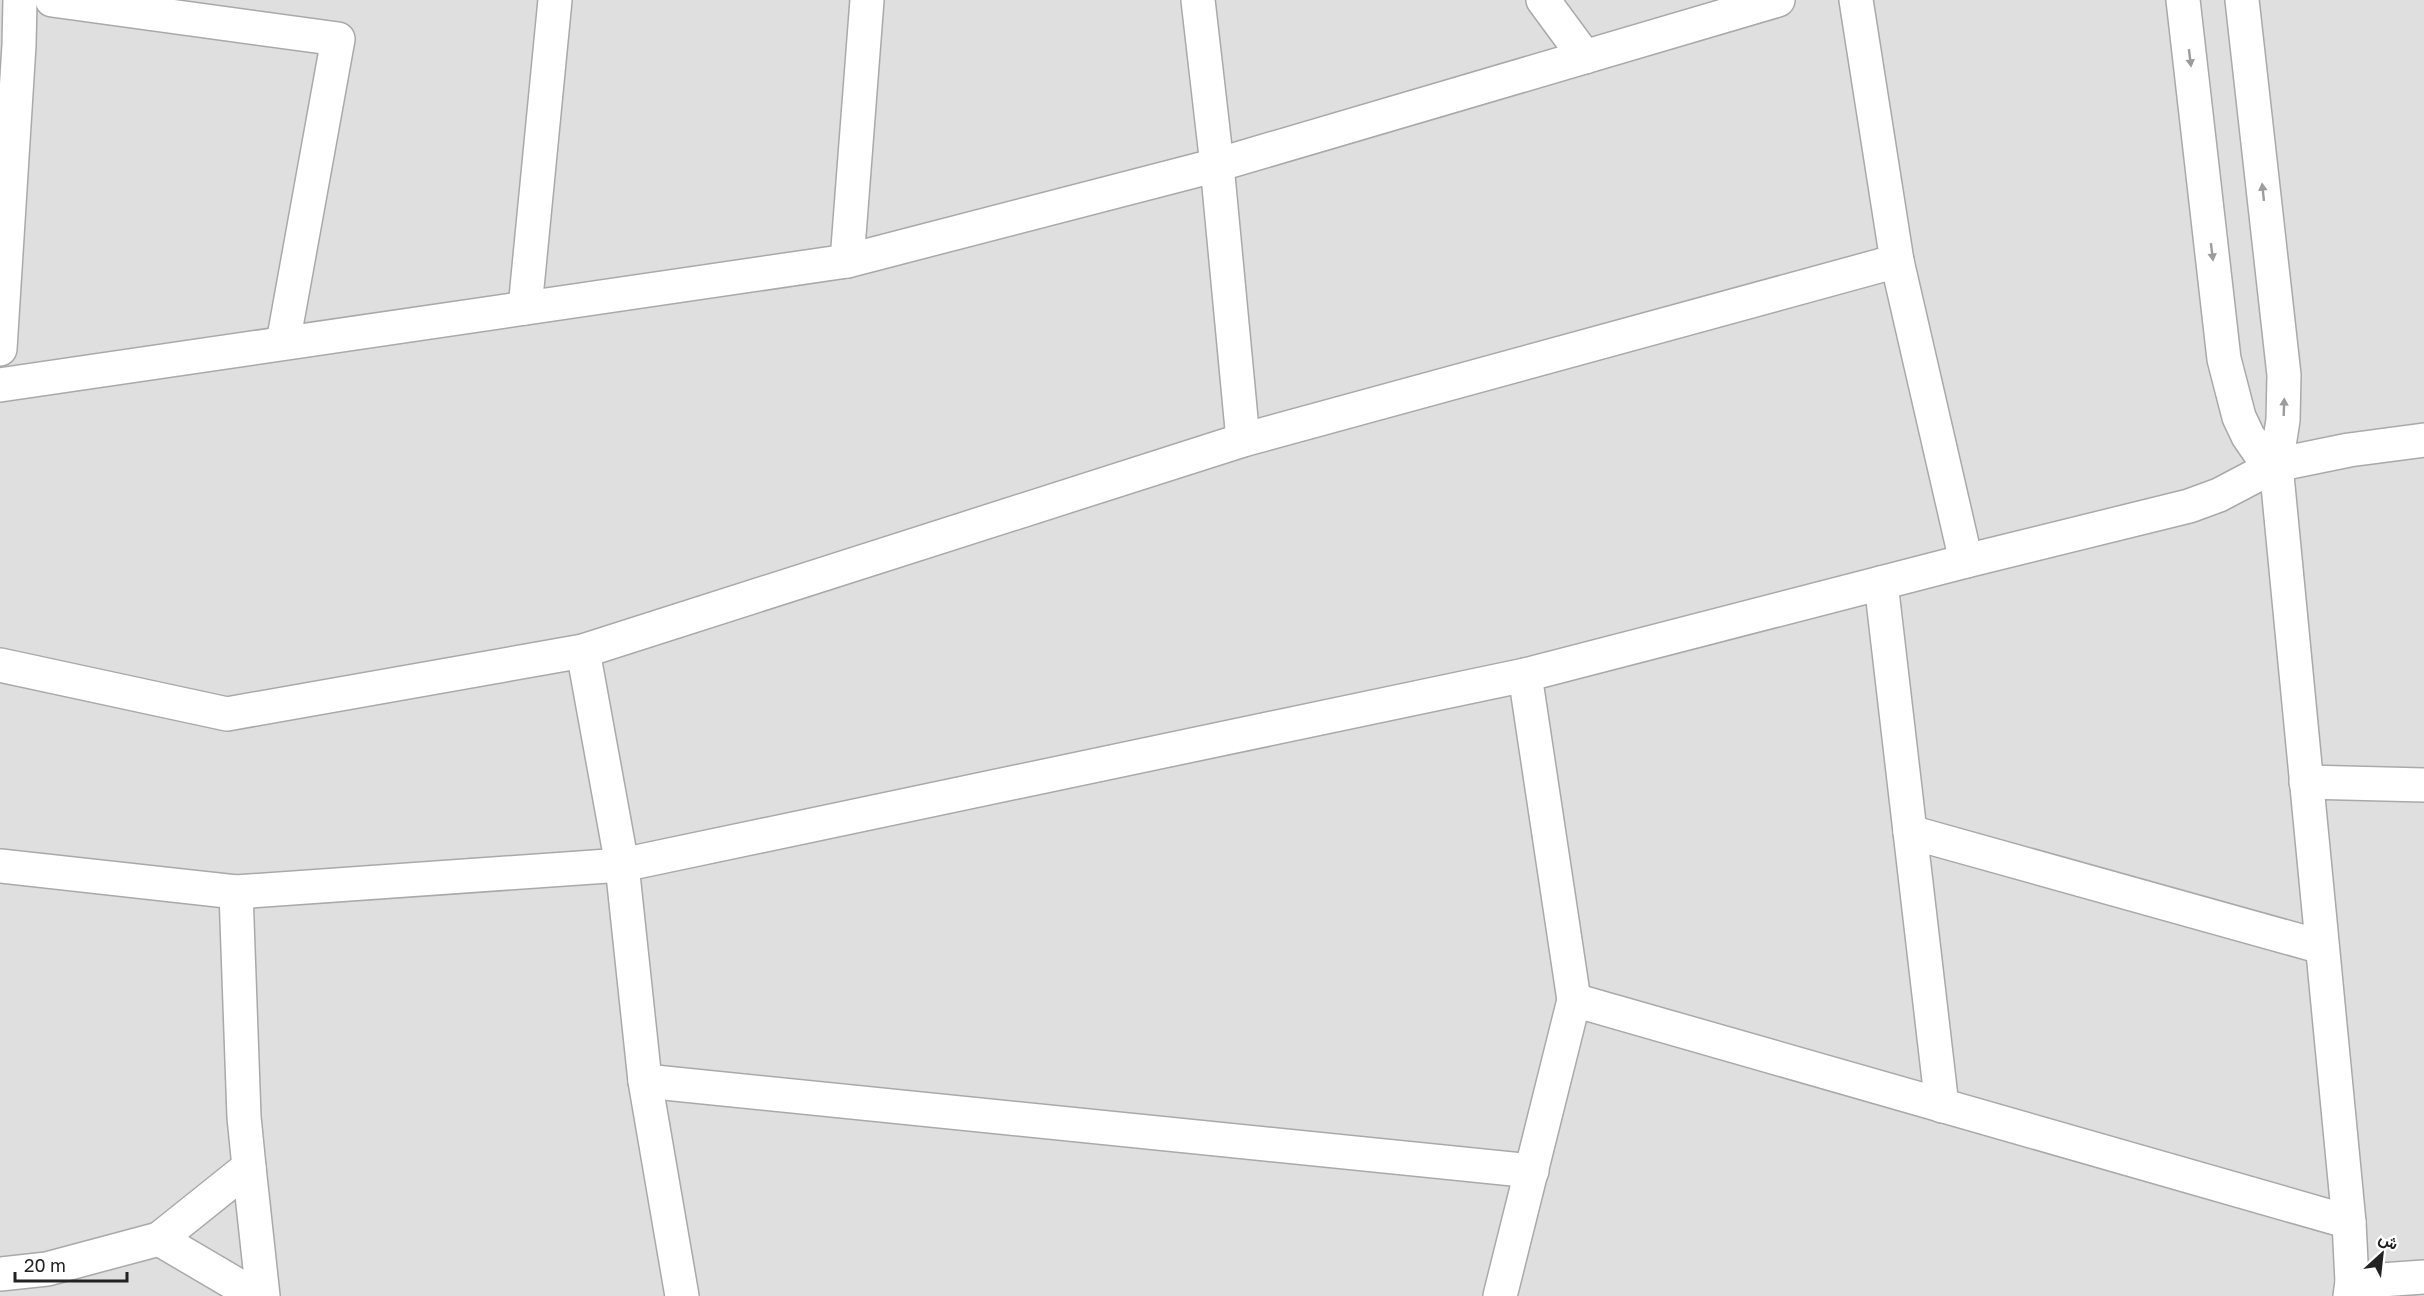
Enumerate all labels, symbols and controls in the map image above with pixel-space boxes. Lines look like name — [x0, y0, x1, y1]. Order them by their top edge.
one-way arrow — [2185, 49, 2195, 68]
one-way arrow — [2258, 183, 2268, 202]
one-way arrow — [2207, 242, 2217, 261]
one-way arrow — [2279, 397, 2288, 416]
north arrow — [2352, 1224, 2412, 1284]
text: ش — [2376, 1227, 2402, 1254]
scale bar — [15, 1245, 128, 1283]
text: 20 m — [24, 1254, 66, 1276]

